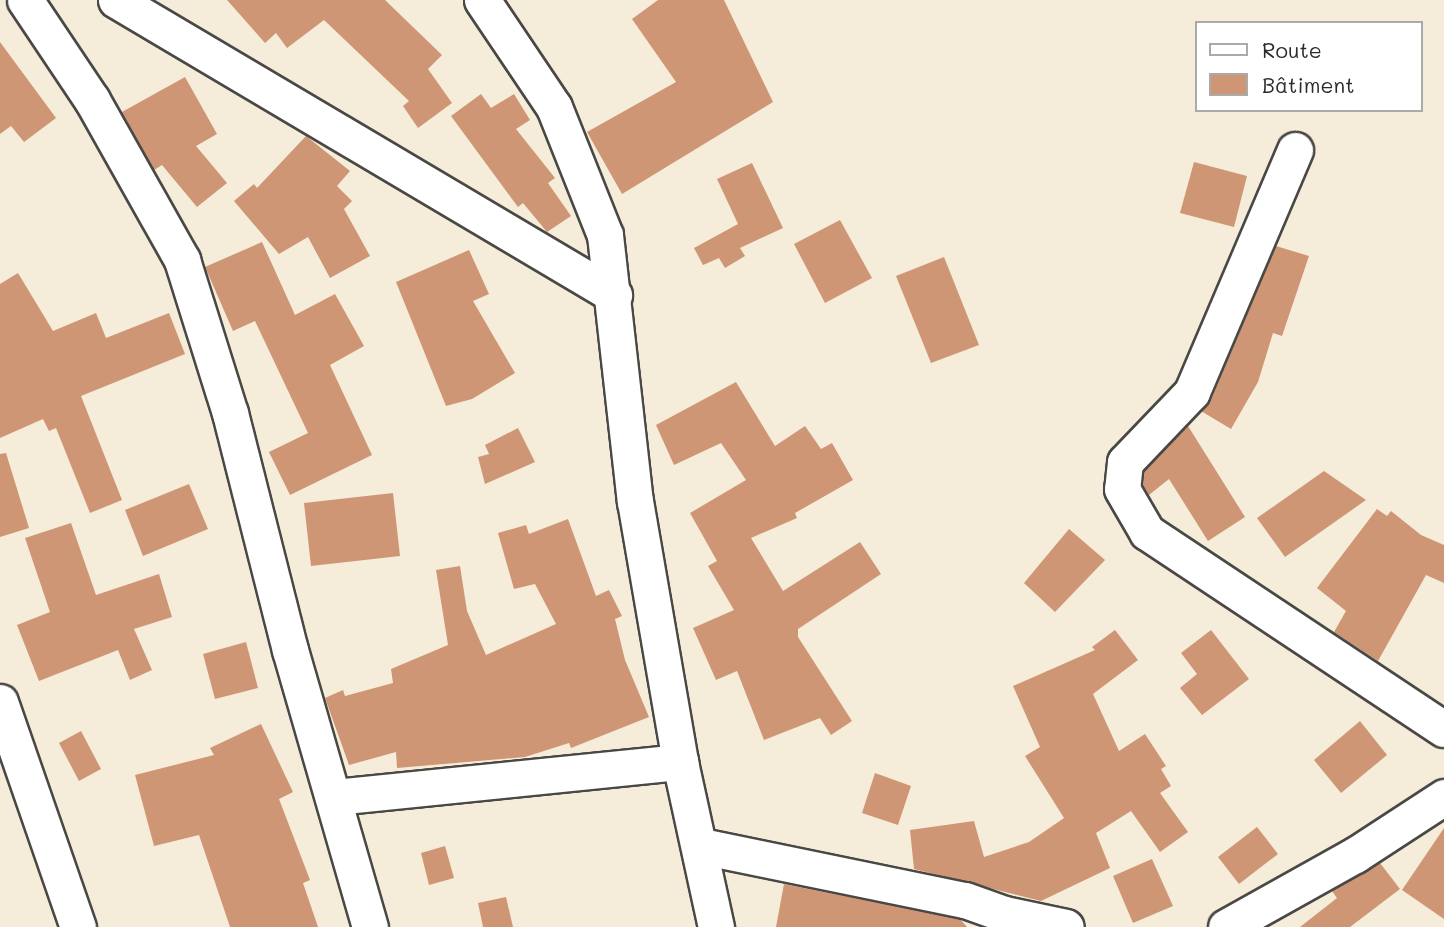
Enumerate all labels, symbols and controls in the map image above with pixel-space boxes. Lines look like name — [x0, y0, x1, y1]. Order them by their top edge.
legend — [1196, 21, 1423, 112]
text: Route — [1262, 36, 1322, 63]
text: Bâtiment — [1262, 71, 1354, 98]

